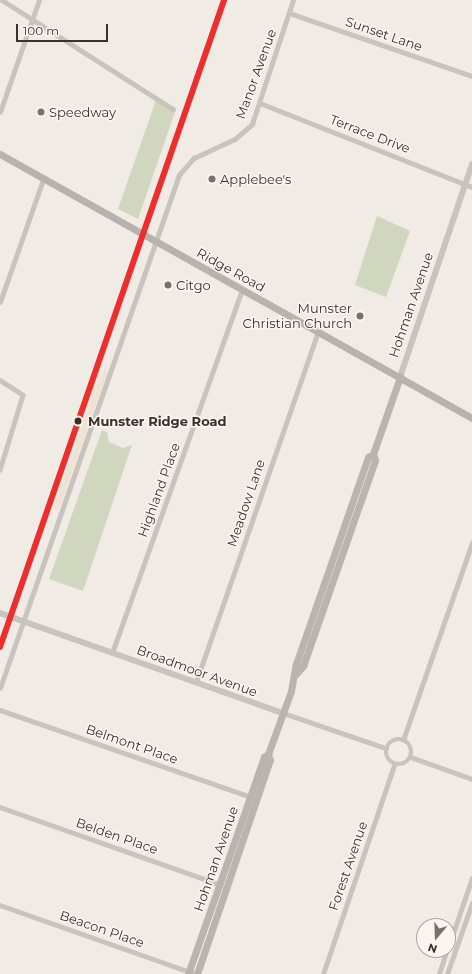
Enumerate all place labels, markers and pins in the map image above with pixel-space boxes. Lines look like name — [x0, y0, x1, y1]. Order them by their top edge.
place label: Speedway — [49, 104, 116, 120]
marker: Speedway — [36, 107, 46, 117]
place label: Applebee's — [220, 171, 291, 187]
marker: Applebee's — [207, 174, 217, 184]
place label: Citgo — [176, 277, 211, 293]
marker: Citgo — [163, 280, 173, 290]
place label: Munster Christian Church — [243, 301, 352, 332]
marker: Munster Christian Church — [355, 311, 365, 321]
place label: Munster Ridge Road — [88, 413, 227, 429]
marker: Munster Ridge Road — [71, 414, 85, 428]

